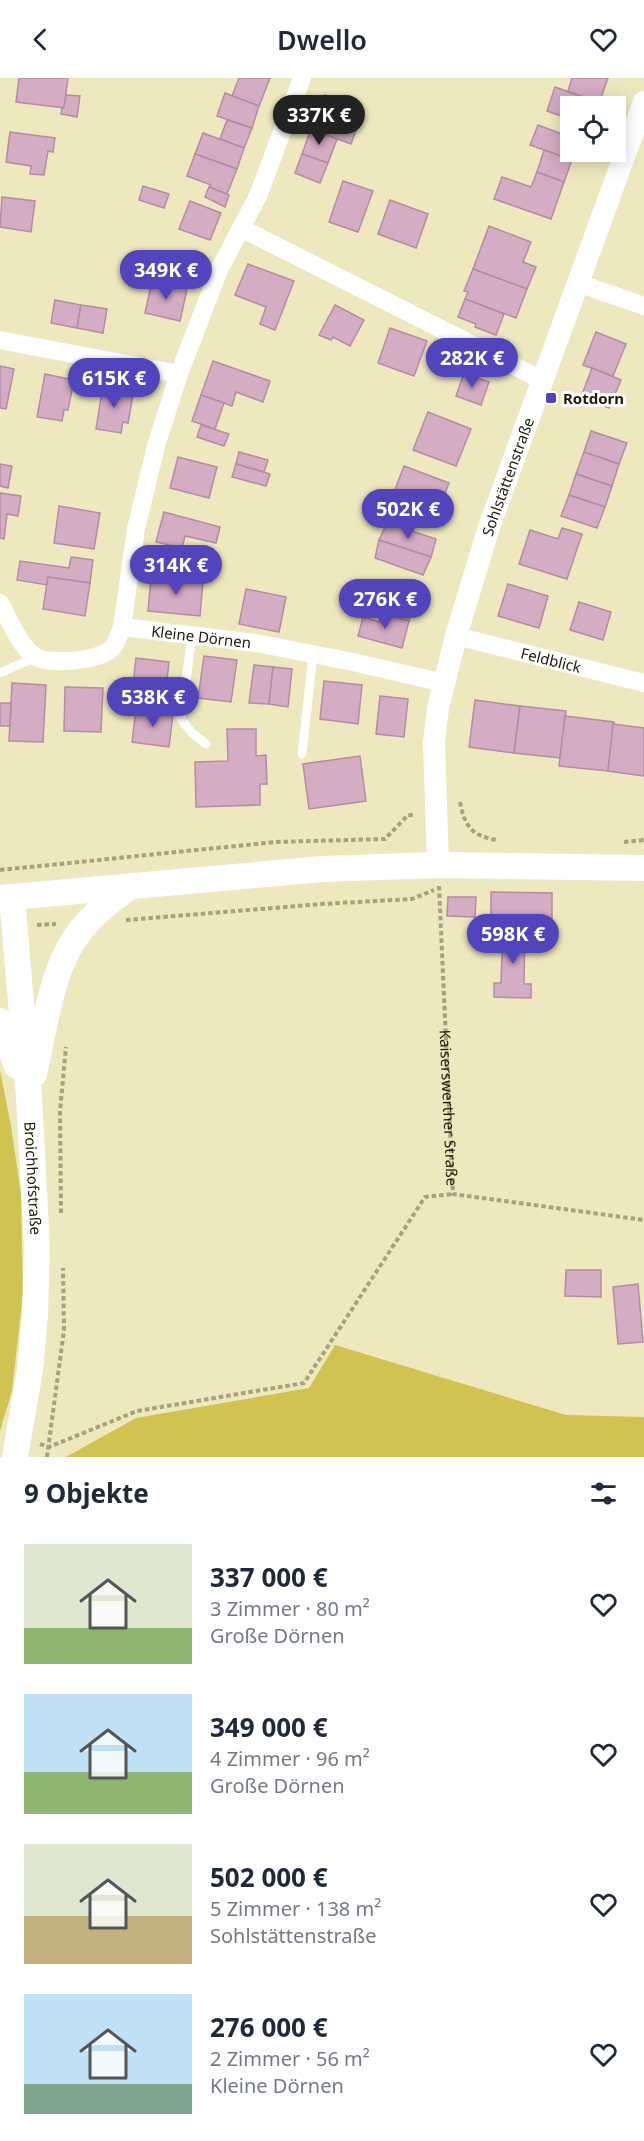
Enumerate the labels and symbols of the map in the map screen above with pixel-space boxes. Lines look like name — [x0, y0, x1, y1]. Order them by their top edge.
pin: 337K € — [270, 95, 368, 146]
pin: 349K € — [117, 250, 215, 301]
pin: 282K € — [423, 338, 521, 389]
pin: 615K € — [65, 358, 163, 409]
place label: Rotdorn — [563, 388, 624, 408]
marker: Rotdorn — [544, 391, 558, 405]
street label: Sohlstättenstraße — [477, 415, 538, 538]
pin: 502K € — [359, 489, 457, 540]
pin: 314K € — [127, 545, 225, 596]
pin: 276K € — [336, 579, 434, 630]
street label: Kleine Dörnen — [150, 621, 252, 652]
street label: Feldblick — [519, 643, 583, 677]
pin: 538K € — [104, 677, 202, 728]
pin: 598K € — [464, 914, 562, 965]
street label: Kaiserswerther Straße — [436, 1029, 463, 1186]
street label: Broichhofstraße — [20, 1121, 46, 1235]

